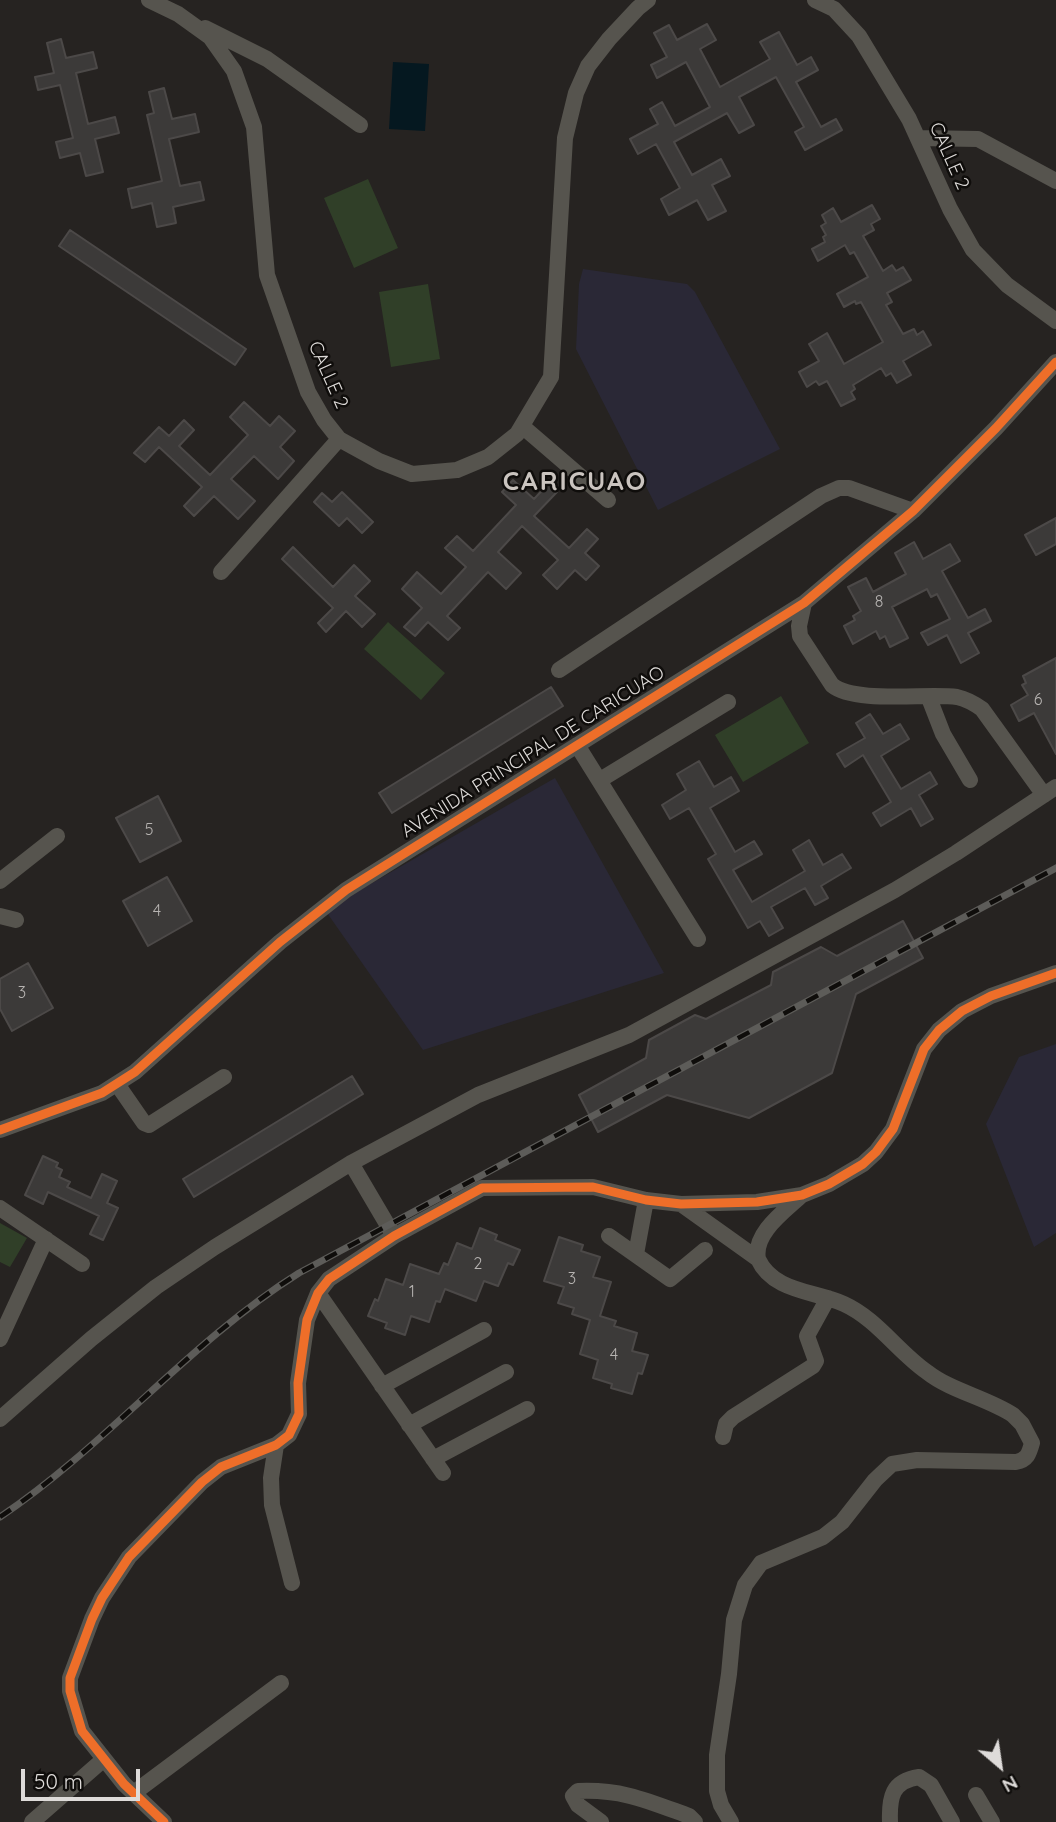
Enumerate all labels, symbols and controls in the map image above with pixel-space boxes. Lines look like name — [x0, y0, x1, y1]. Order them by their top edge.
street label: CALLE 2 — [924, 119, 974, 193]
street label: CALLE 2 — [303, 338, 353, 412]
district label: CARICUAO — [504, 466, 646, 498]
house number: 8 — [875, 592, 883, 612]
street label: AVENIDA PRINCIPAL DE CARICUAO — [397, 661, 669, 843]
house number: 6 — [1034, 690, 1042, 710]
house number: 5 — [145, 820, 153, 840]
house number: 4 — [153, 901, 161, 921]
house number: 3 — [18, 983, 26, 1003]
house number: 2 — [474, 1254, 482, 1274]
house number: 3 — [568, 1269, 576, 1289]
house number: 1 — [409, 1282, 415, 1302]
house number: 4 — [610, 1345, 618, 1365]
north arrow — [965, 1731, 1035, 1801]
scale bar — [24, 1756, 144, 1800]
text: 50 m — [34, 1768, 83, 1794]
text: N — [998, 1770, 1022, 1798]

